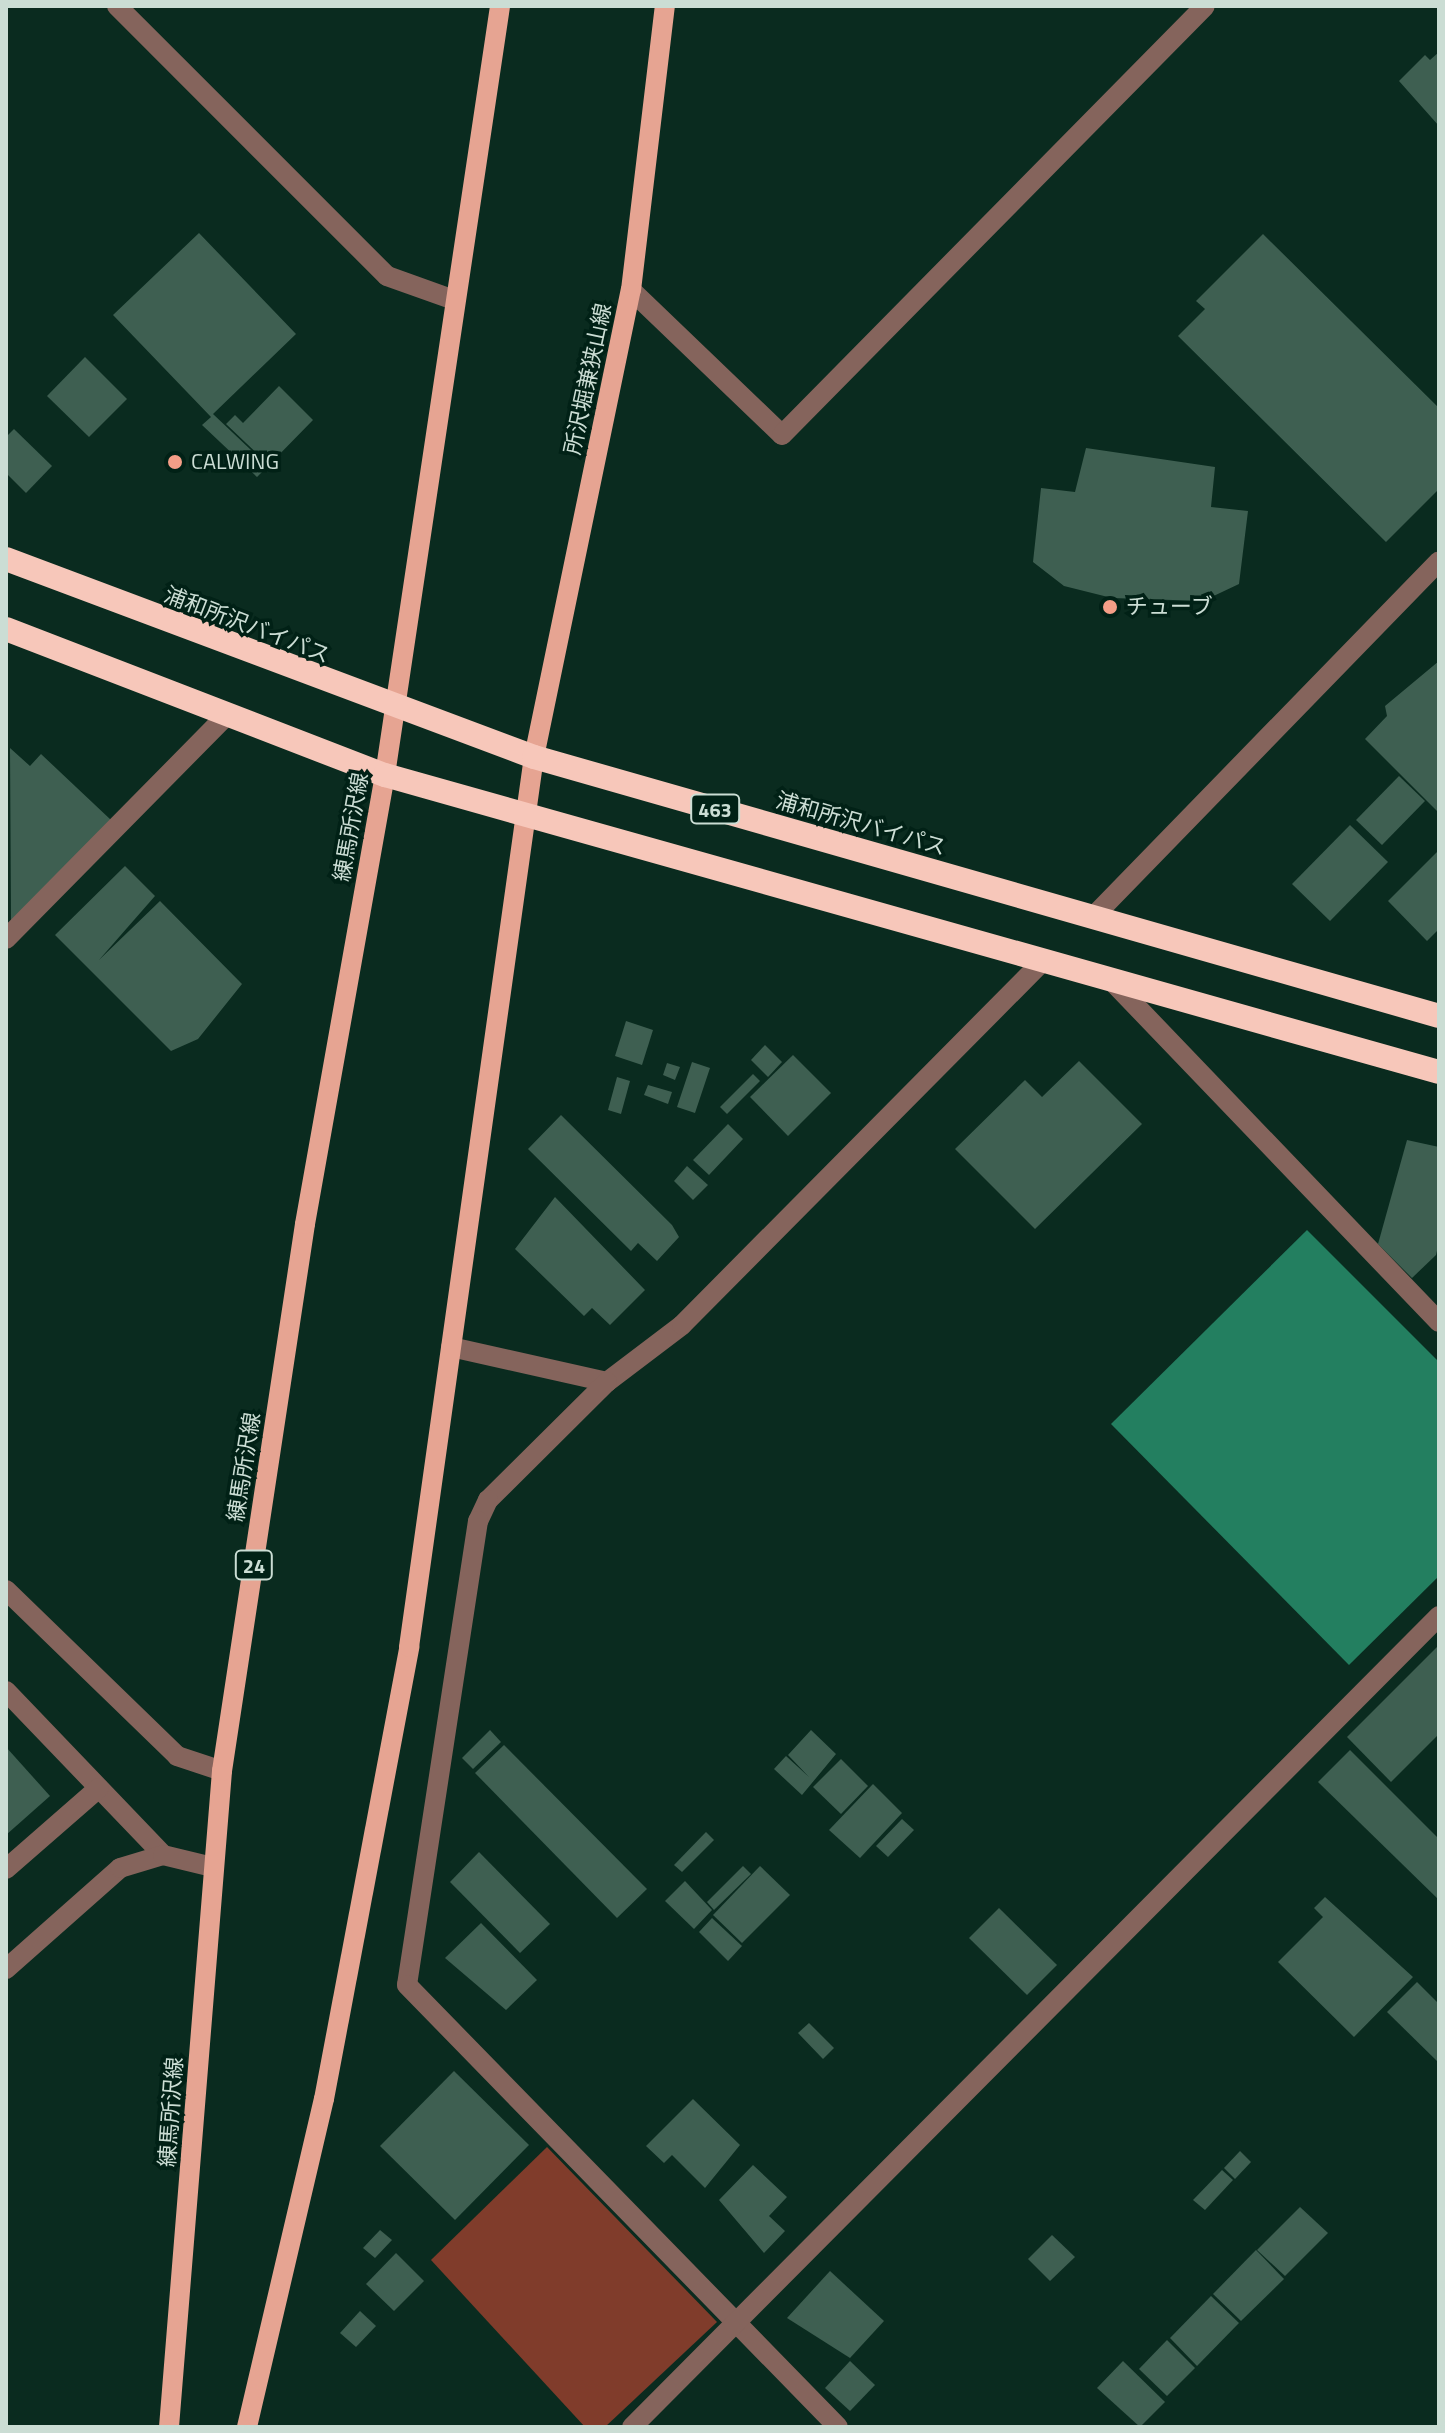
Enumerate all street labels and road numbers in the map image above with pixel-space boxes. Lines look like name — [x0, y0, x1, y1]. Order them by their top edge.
street label: 所沢堀兼狭山線 — [559, 301, 617, 457]
street label: 浦和所沢バイパス — [160, 581, 334, 669]
street label: 練馬所沢線 — [328, 771, 374, 883]
street label: 浦和所沢バイパス — [773, 787, 949, 861]
road number: 463 — [689, 793, 741, 825]
street label: 練馬所沢線 — [222, 1411, 266, 1523]
road number: 24 — [234, 1549, 274, 1581]
street label: 練馬所沢線 — [154, 2056, 188, 2168]

